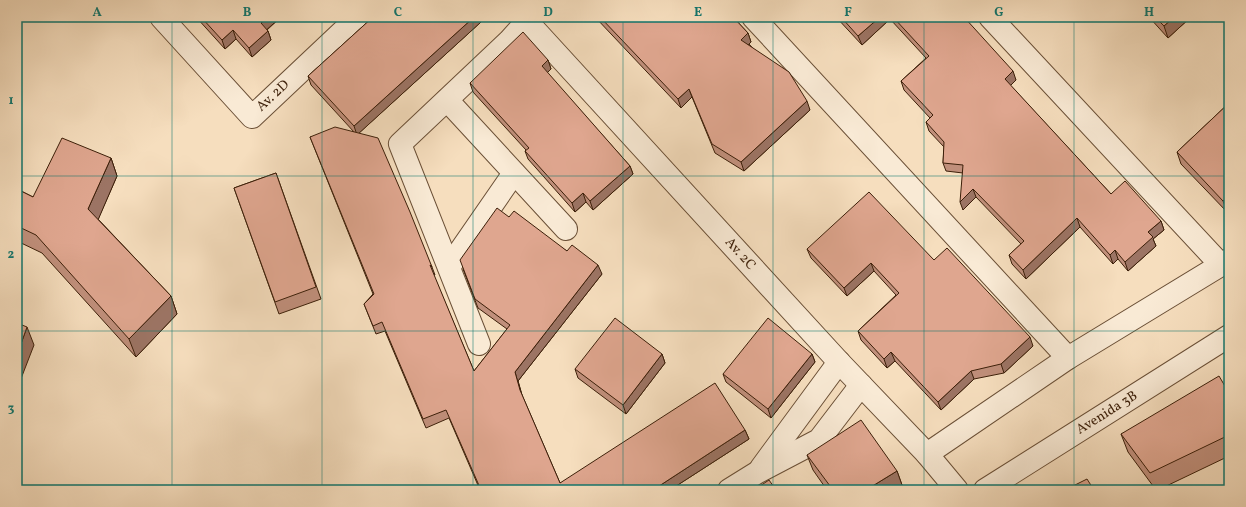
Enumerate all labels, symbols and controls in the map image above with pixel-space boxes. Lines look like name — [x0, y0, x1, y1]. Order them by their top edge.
text: A — [92, 4, 102, 22]
text: B — [243, 4, 252, 22]
text: C — [394, 4, 402, 22]
text: D — [543, 4, 553, 22]
text: E — [694, 4, 702, 22]
text: F — [844, 4, 852, 22]
text: G — [994, 4, 1004, 22]
text: H — [1144, 4, 1154, 22]
street label: Av. 2D — [252, 76, 294, 116]
text: 1 — [8, 92, 14, 110]
street label: Av. 2C — [720, 234, 760, 274]
text: 2 — [8, 246, 15, 264]
street label: Avenida 3B — [1073, 387, 1141, 439]
text: 3 — [8, 400, 15, 418]

